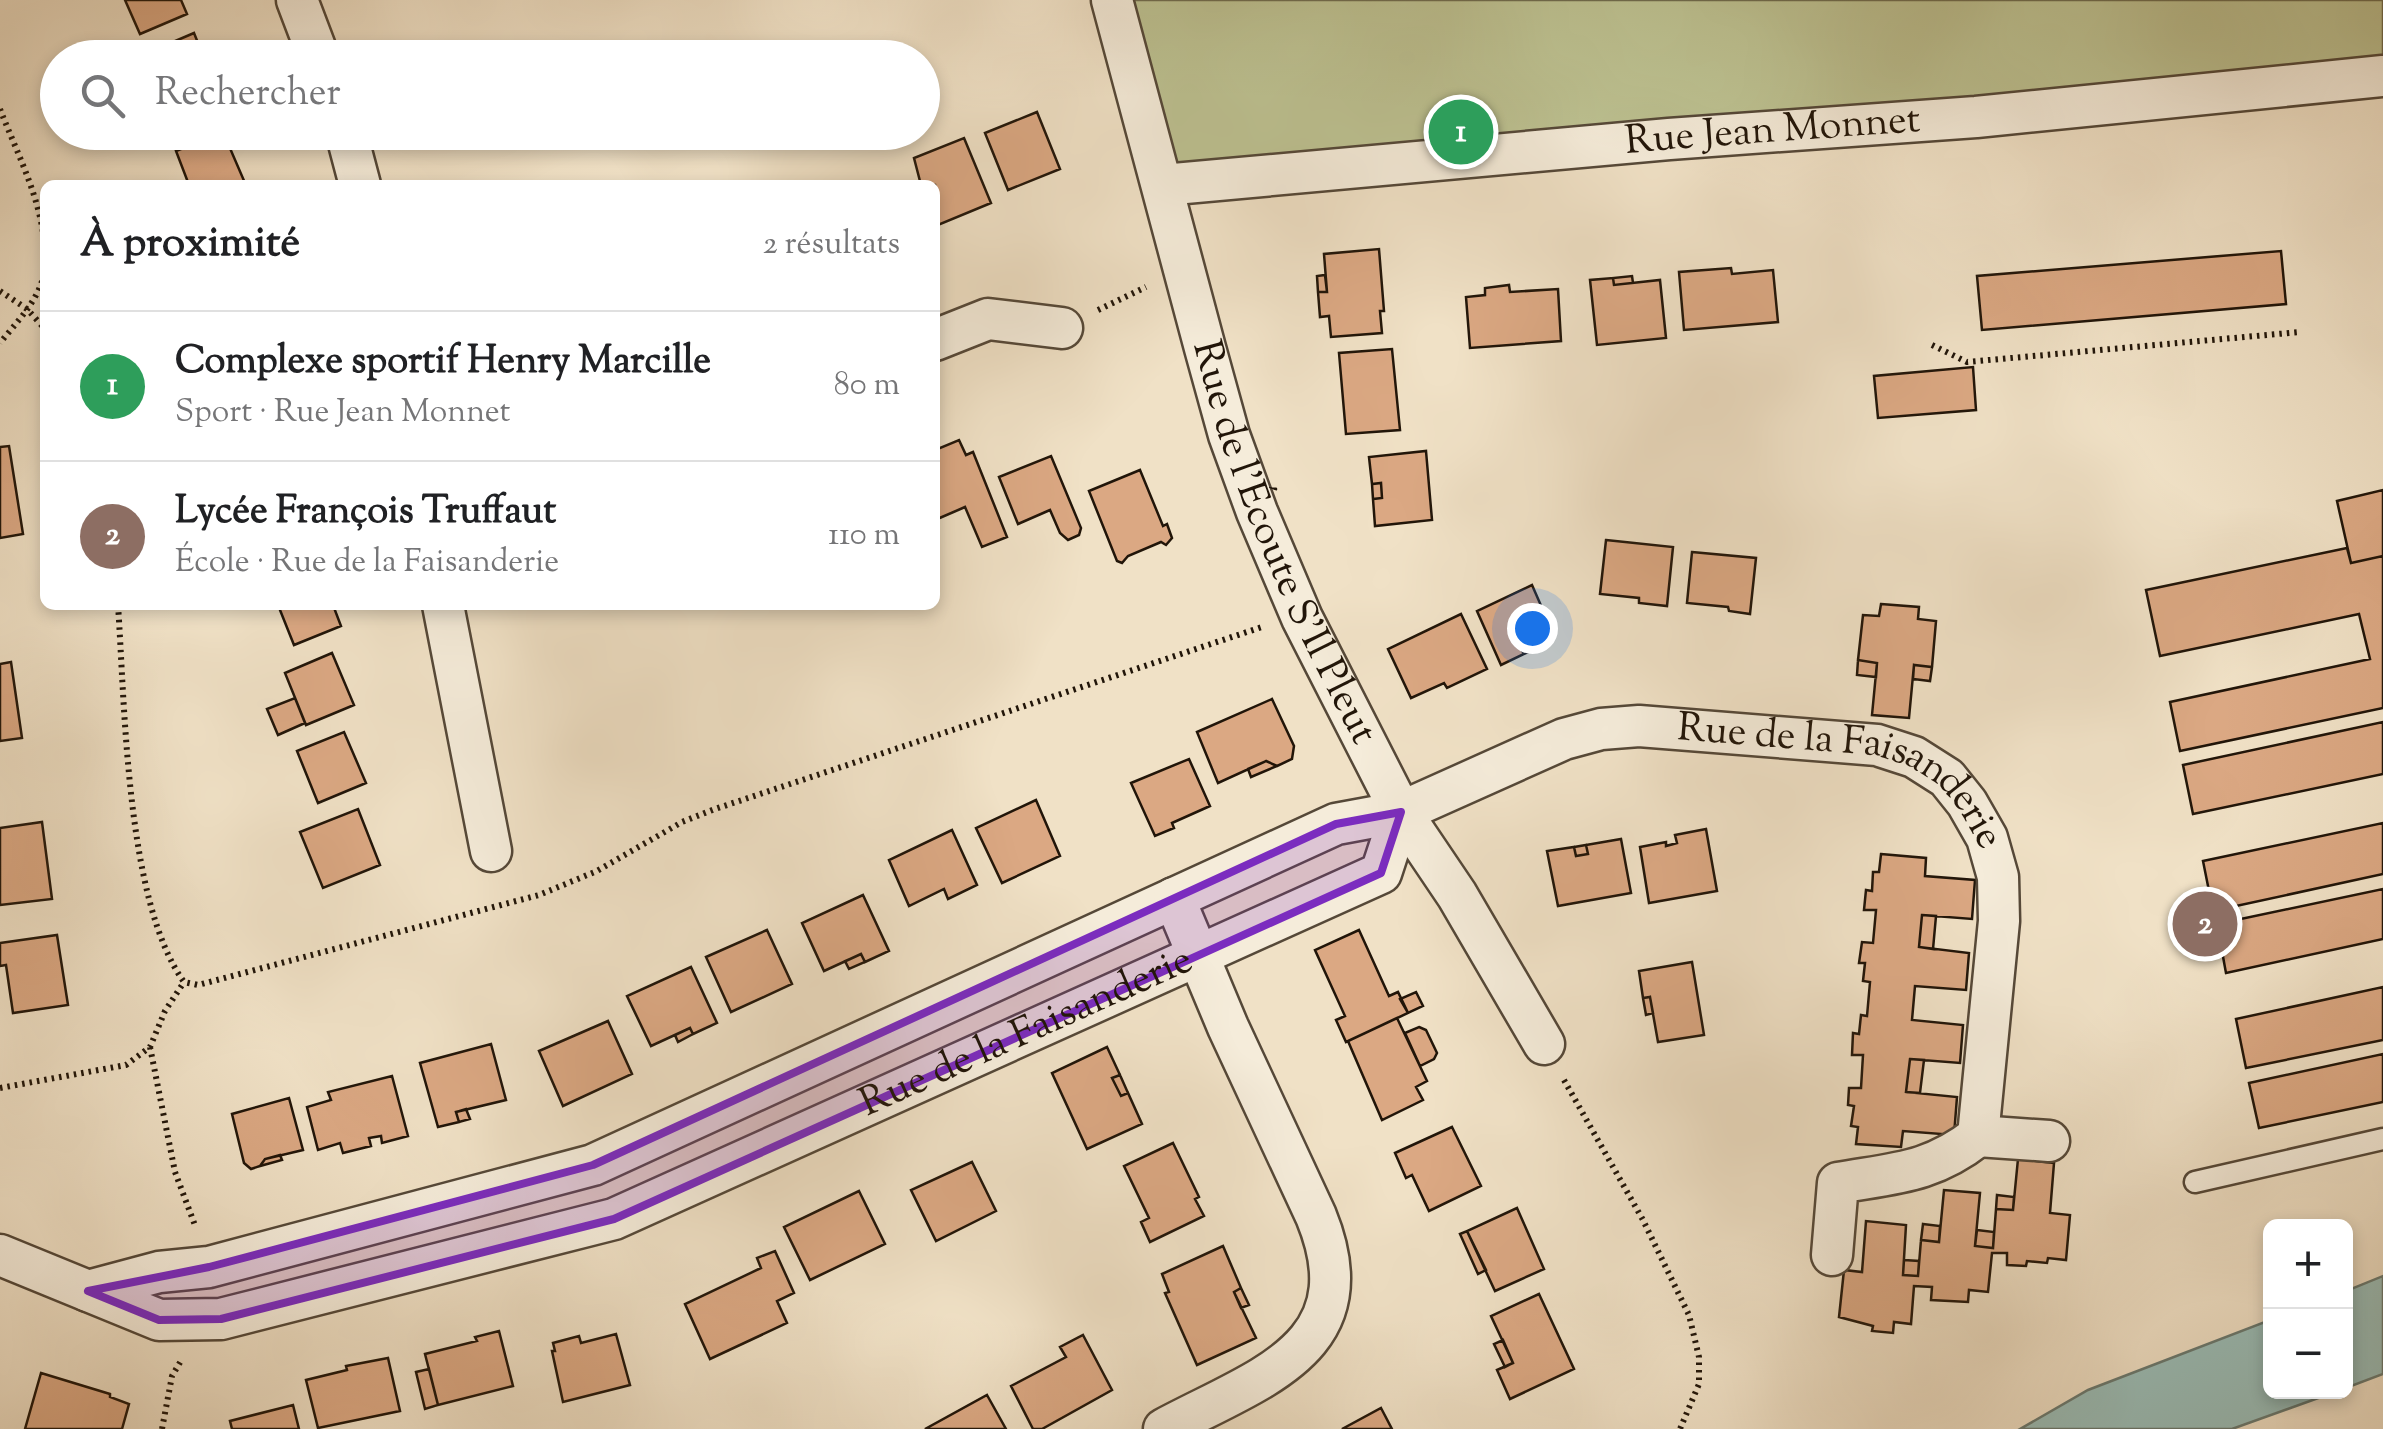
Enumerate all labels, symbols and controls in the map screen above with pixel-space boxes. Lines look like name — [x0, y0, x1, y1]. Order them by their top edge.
search box — [40, 40, 940, 150]
icon: search — [75, 68, 130, 123]
text: Rechercher — [155, 68, 341, 122]
street label: Rue Jean Monnet — [1623, 93, 1922, 171]
pin: 1 — [1428, 94, 1494, 170]
text: À proximité — [80, 215, 300, 275]
text: 2 résultats — [763, 222, 900, 268]
street label: Rue de l'Écoute S'Il Pleut — [1176, 334, 1391, 755]
text: Complexe sportif Henry Marcille — [175, 336, 711, 390]
text: 1 — [107, 363, 118, 409]
text: 80 m — [834, 363, 900, 409]
text: Sport · Rue Jean Monnet — [175, 390, 511, 436]
text: Lycée François Truffaut — [175, 486, 556, 540]
text: 2 — [105, 513, 120, 559]
text: 110 m — [828, 513, 900, 559]
text: École · Rue de la Faisanderie — [175, 540, 559, 586]
your location — [1507, 603, 1558, 654]
street label: Rue de la Faisanderie — [1675, 701, 2016, 860]
pin: 2 — [2172, 886, 2238, 962]
street label: Rue de la Faisanderie — [851, 933, 1202, 1133]
map controls — [2263, 1219, 2353, 1399]
button: + — [2263, 1219, 2353, 1309]
button: − — [2263, 1309, 2353, 1399]

